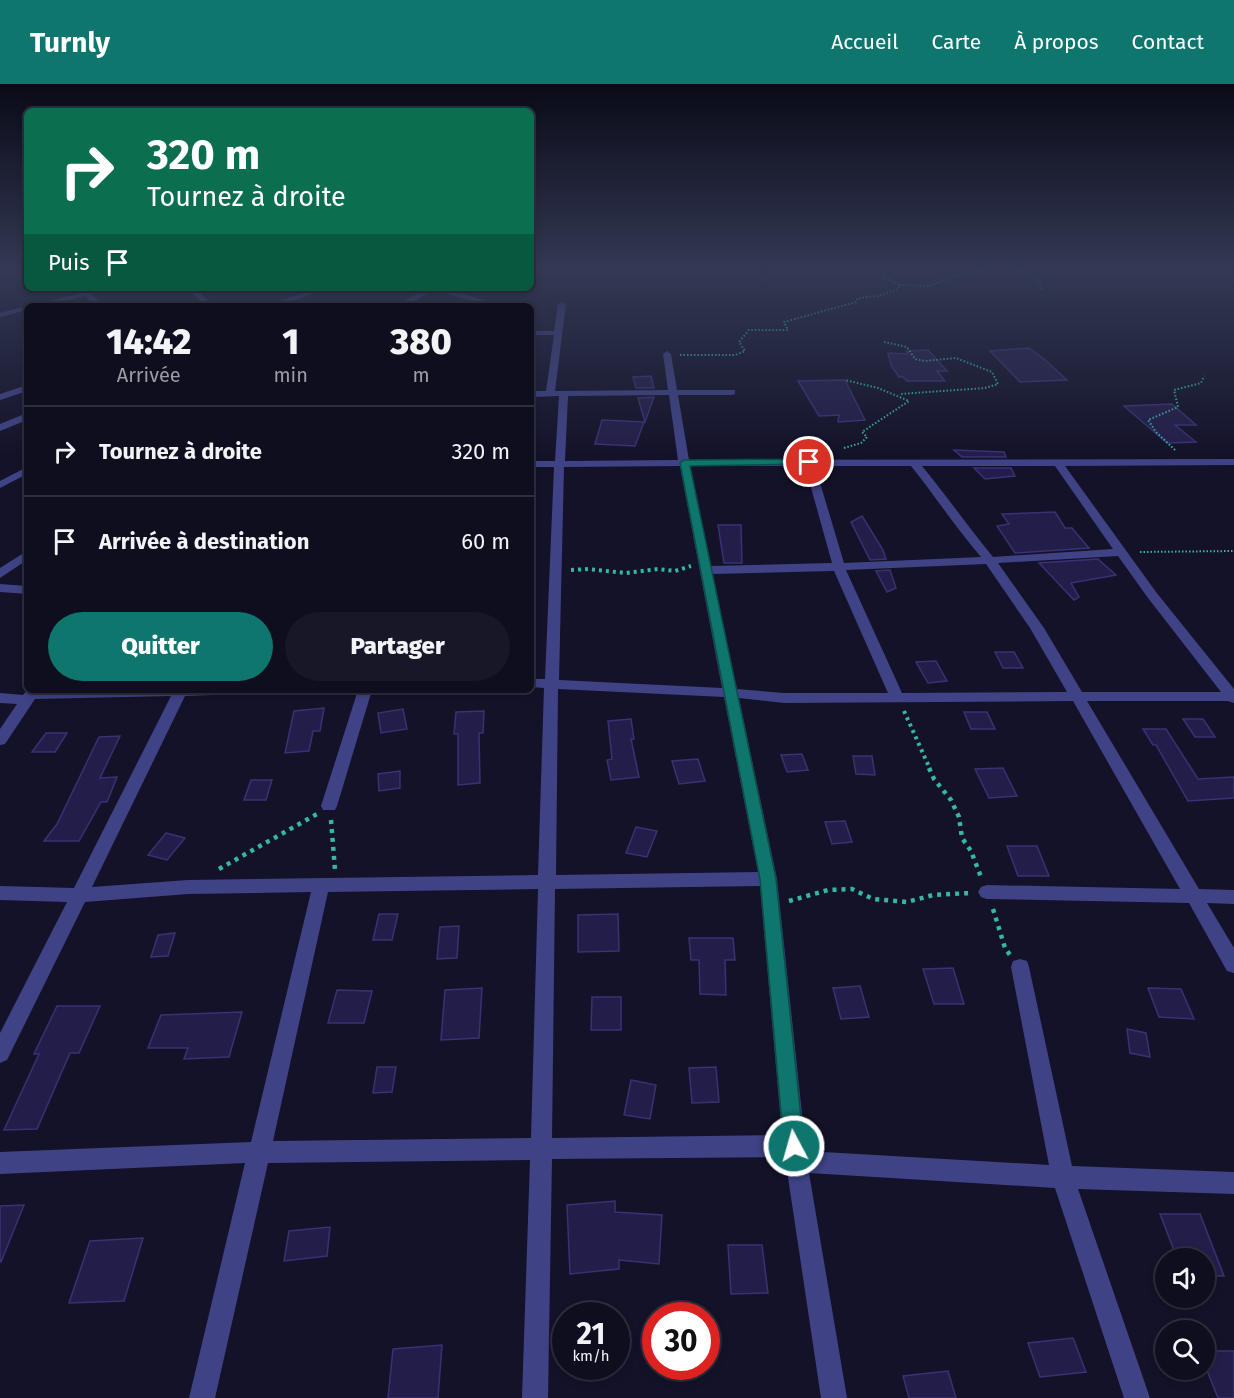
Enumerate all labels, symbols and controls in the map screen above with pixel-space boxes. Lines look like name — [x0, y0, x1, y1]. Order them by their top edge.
text: Turnly — [30, 26, 110, 59]
text: Accueil — [831, 29, 898, 55]
text: Carte — [931, 29, 981, 55]
text: À propos — [1014, 29, 1099, 55]
text: Contact — [1132, 29, 1204, 55]
text: 320 m — [147, 130, 260, 180]
icon: right — [48, 132, 126, 210]
text: Tournez à droite — [147, 181, 346, 213]
icon: arrive — [101, 246, 134, 279]
text: Puis — [48, 249, 89, 276]
text: 14:42 — [106, 320, 191, 364]
text: 1 — [282, 320, 299, 364]
text: 380 — [390, 320, 452, 364]
text: Arrivée — [117, 363, 181, 387]
text: min — [273, 363, 308, 387]
text: m — [412, 363, 430, 387]
icon: right — [48, 435, 81, 468]
pin — [783, 436, 834, 487]
text: Tournez à droite — [99, 438, 262, 465]
text: 320 m — [451, 438, 510, 465]
icon: arrive — [792, 445, 825, 478]
icon: arrive — [48, 525, 81, 558]
text: Arrivée à destination — [99, 528, 309, 555]
text: 60 m — [461, 528, 510, 555]
button: Quitter — [48, 612, 273, 681]
button: Partager — [285, 612, 510, 681]
position arrow — [762, 1114, 826, 1178]
map controls — [1155, 1248, 1215, 1380]
button: sound — [1155, 1248, 1215, 1308]
speed limit sign: 30 — [642, 1302, 720, 1380]
text: 21 — [577, 1316, 605, 1352]
button: search — [1155, 1320, 1215, 1380]
text: km/h — [572, 1347, 610, 1365]

